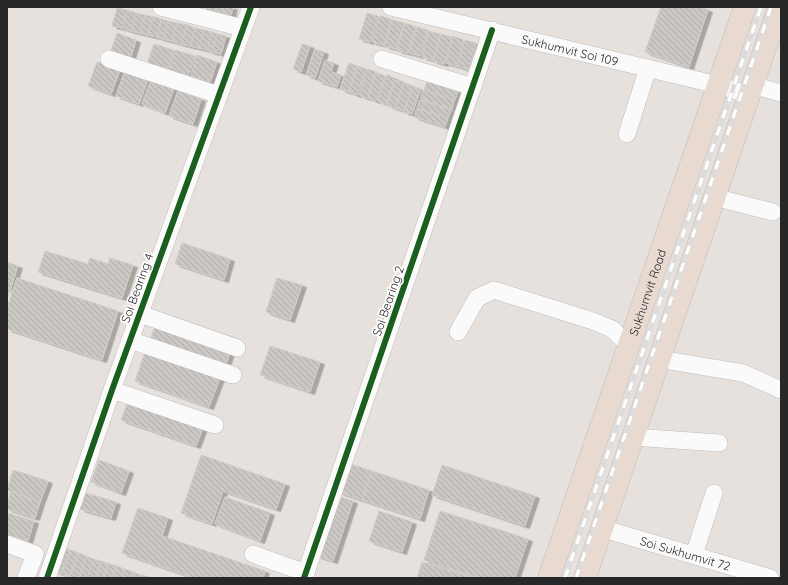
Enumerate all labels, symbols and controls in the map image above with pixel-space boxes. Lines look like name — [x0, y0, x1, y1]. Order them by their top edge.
street label: Sukhumvit Soi 109 — [520, 31, 620, 69]
street label: Sukhumvit Road — [625, 247, 669, 338]
street label: Soi Bearing 4 — [117, 251, 157, 325]
street label: Soi Bearing 2 — [369, 264, 407, 338]
street label: Soi Sukhumvit 72 — [638, 533, 733, 574]

